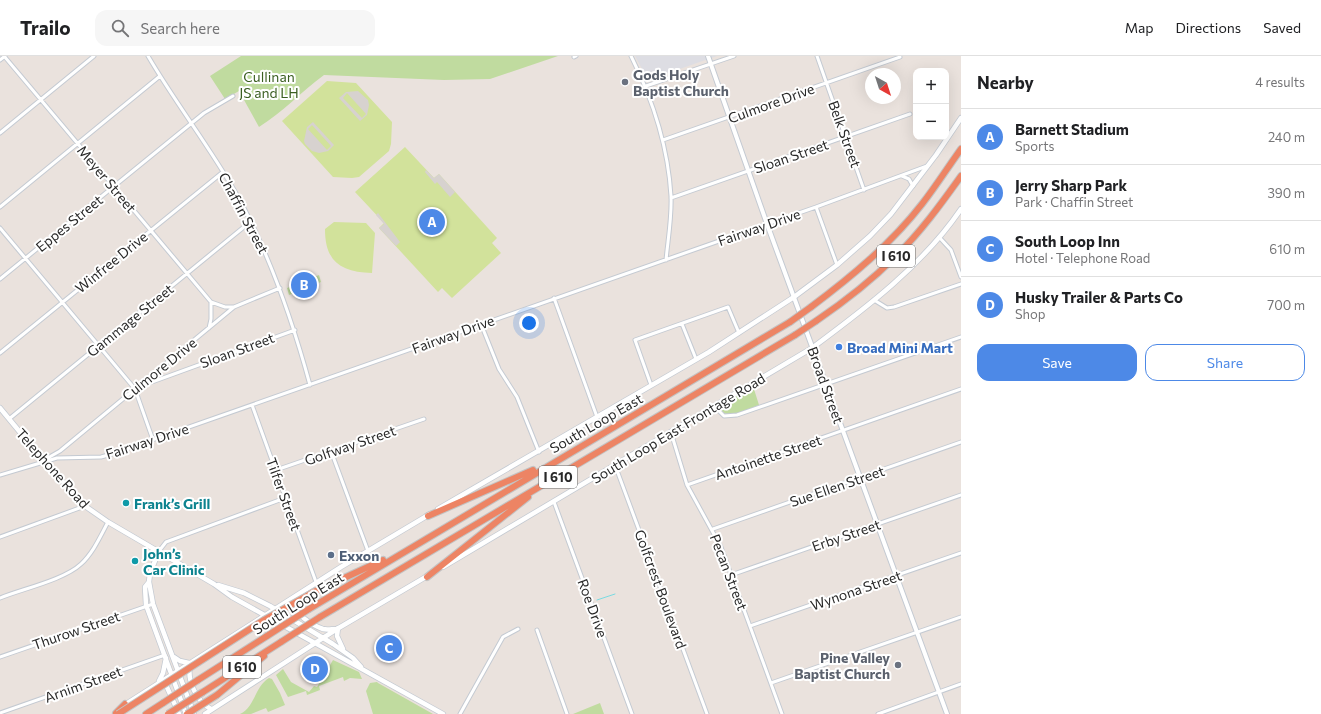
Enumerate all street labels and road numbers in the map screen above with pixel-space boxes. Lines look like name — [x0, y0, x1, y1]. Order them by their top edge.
street label: Culmore Drive — [725, 79, 817, 127]
street label: Belk Street — [825, 98, 865, 170]
street label: Sloan Street — [751, 135, 831, 177]
street label: Meyer Street — [74, 142, 140, 216]
street label: Chaffin Street — [215, 169, 273, 257]
street label: Eppes Street — [32, 191, 106, 255]
street label: Fairway Drive — [715, 205, 803, 249]
street label: Winfree Drive — [71, 228, 151, 296]
road number: I 610 — [877, 245, 915, 267]
street label: Gammage Street — [83, 280, 177, 360]
street label: Fairway Drive — [410, 311, 496, 357]
street label: Sloan Street — [198, 329, 277, 371]
street label: Culmore Drive — [118, 334, 200, 404]
street label: Broad Street — [804, 344, 848, 426]
street label: South Loop East Frontage Road — [588, 369, 768, 487]
street label: South Loop East — [547, 389, 646, 456]
street label: Fairway Drive — [103, 420, 191, 462]
street label: Golfway Street — [302, 421, 398, 469]
street label: Telephone Road — [13, 425, 93, 511]
street label: Antoinette Street — [712, 431, 824, 483]
street label: Tilfer Street — [263, 455, 305, 533]
street label: Sue Ellen Street — [787, 462, 887, 510]
road number: I 610 — [539, 466, 577, 488]
street label: Erby Street — [809, 515, 883, 555]
street label: Golfcrest Boulevard — [632, 527, 690, 651]
street label: Pecan Street — [707, 531, 751, 613]
street label: Wynona Street — [808, 566, 904, 614]
street label: South Loop East — [249, 568, 347, 638]
street label: Roe Drive — [575, 576, 611, 640]
street label: Thurow Street — [30, 607, 122, 653]
road number: I 610 — [223, 656, 261, 678]
street label: Arnim Street — [42, 662, 124, 706]

